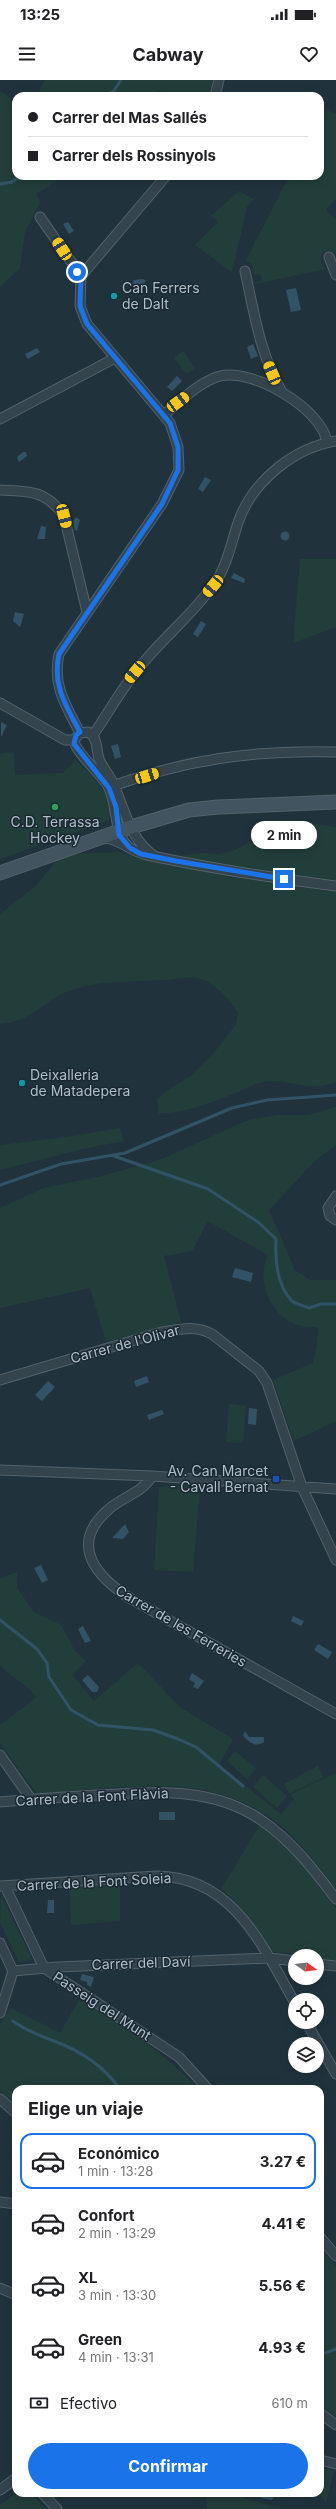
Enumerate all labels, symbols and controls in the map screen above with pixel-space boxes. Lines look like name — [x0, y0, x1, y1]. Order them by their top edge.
text: 13:25 — [20, 5, 60, 24]
icon: menu — [16, 43, 38, 65]
icon: heart — [298, 43, 320, 65]
text: Cabway — [132, 44, 204, 65]
text: Carrer del Mas Sallés — [52, 108, 207, 127]
text: Carrer dels Rossinyols — [52, 146, 216, 165]
car — [50, 236, 74, 262]
route start — [68, 263, 86, 281]
place label: Can Ferrers de Dalt — [122, 279, 200, 312]
marker: Can Ferrers de Dalt — [109, 291, 119, 301]
car — [262, 360, 282, 386]
car — [165, 390, 191, 414]
car — [55, 503, 73, 529]
car — [201, 573, 225, 599]
car — [123, 659, 147, 685]
car — [134, 767, 160, 785]
marker: C.D. Terrassa Hockey — [50, 802, 60, 812]
place label: C.D. Terrassa Hockey — [10, 813, 100, 846]
callout: 2 min — [251, 821, 317, 849]
text: 2 min — [267, 827, 301, 843]
route end — [275, 870, 293, 888]
place label: Deixalleria de Matadepera — [30, 1066, 130, 1099]
marker: Deixalleria de Matadepera — [17, 1078, 27, 1088]
street label: Carrer de l'Olivar — [68, 1321, 181, 1366]
place label: Av. Can Marcet - Cavall Bernat — [167, 1462, 268, 1495]
marker: Av. Can Marcet - Cavall Bernat — [271, 1474, 281, 1484]
street label: Carrer de les Ferreries — [113, 1581, 250, 1670]
street label: Carrer de la Font Flàvia — [15, 1784, 169, 1809]
street label: Carrer de la Font Soleia — [16, 1869, 172, 1894]
north arrow — [288, 1949, 324, 1985]
map controls — [288, 1949, 324, 2073]
street label: Carrer del Daví — [91, 1952, 191, 1973]
street label: Passeig del Munt — [50, 1968, 155, 2044]
button: locate — [288, 1993, 324, 2029]
button: layers — [288, 2037, 324, 2073]
text: Elige un viaje — [28, 2098, 143, 2119]
icon: car — [30, 2143, 66, 2179]
text: Económico — [78, 2144, 159, 2163]
text: 3.27 € — [260, 2152, 306, 2171]
text: 1 min · 13:28 — [78, 2163, 153, 2179]
icon: car — [30, 2205, 66, 2241]
text: Confort — [78, 2206, 134, 2225]
text: 4.41 € — [261, 2214, 306, 2233]
text: 2 min · 13:29 — [78, 2225, 156, 2241]
icon: car — [30, 2267, 66, 2303]
text: XL — [78, 2268, 98, 2287]
text: 5.56 € — [259, 2276, 306, 2295]
text: 3 min · 13:30 — [78, 2287, 156, 2303]
icon: car — [30, 2329, 66, 2365]
text: Green — [78, 2330, 122, 2349]
text: 4.93 € — [258, 2338, 306, 2357]
text: 4 min · 13:31 — [78, 2349, 154, 2365]
icon: cash — [28, 2392, 50, 2414]
text: Efectivo — [60, 2394, 117, 2413]
text: 610 m — [271, 2395, 308, 2411]
button: Confirmar — [28, 2443, 308, 2489]

